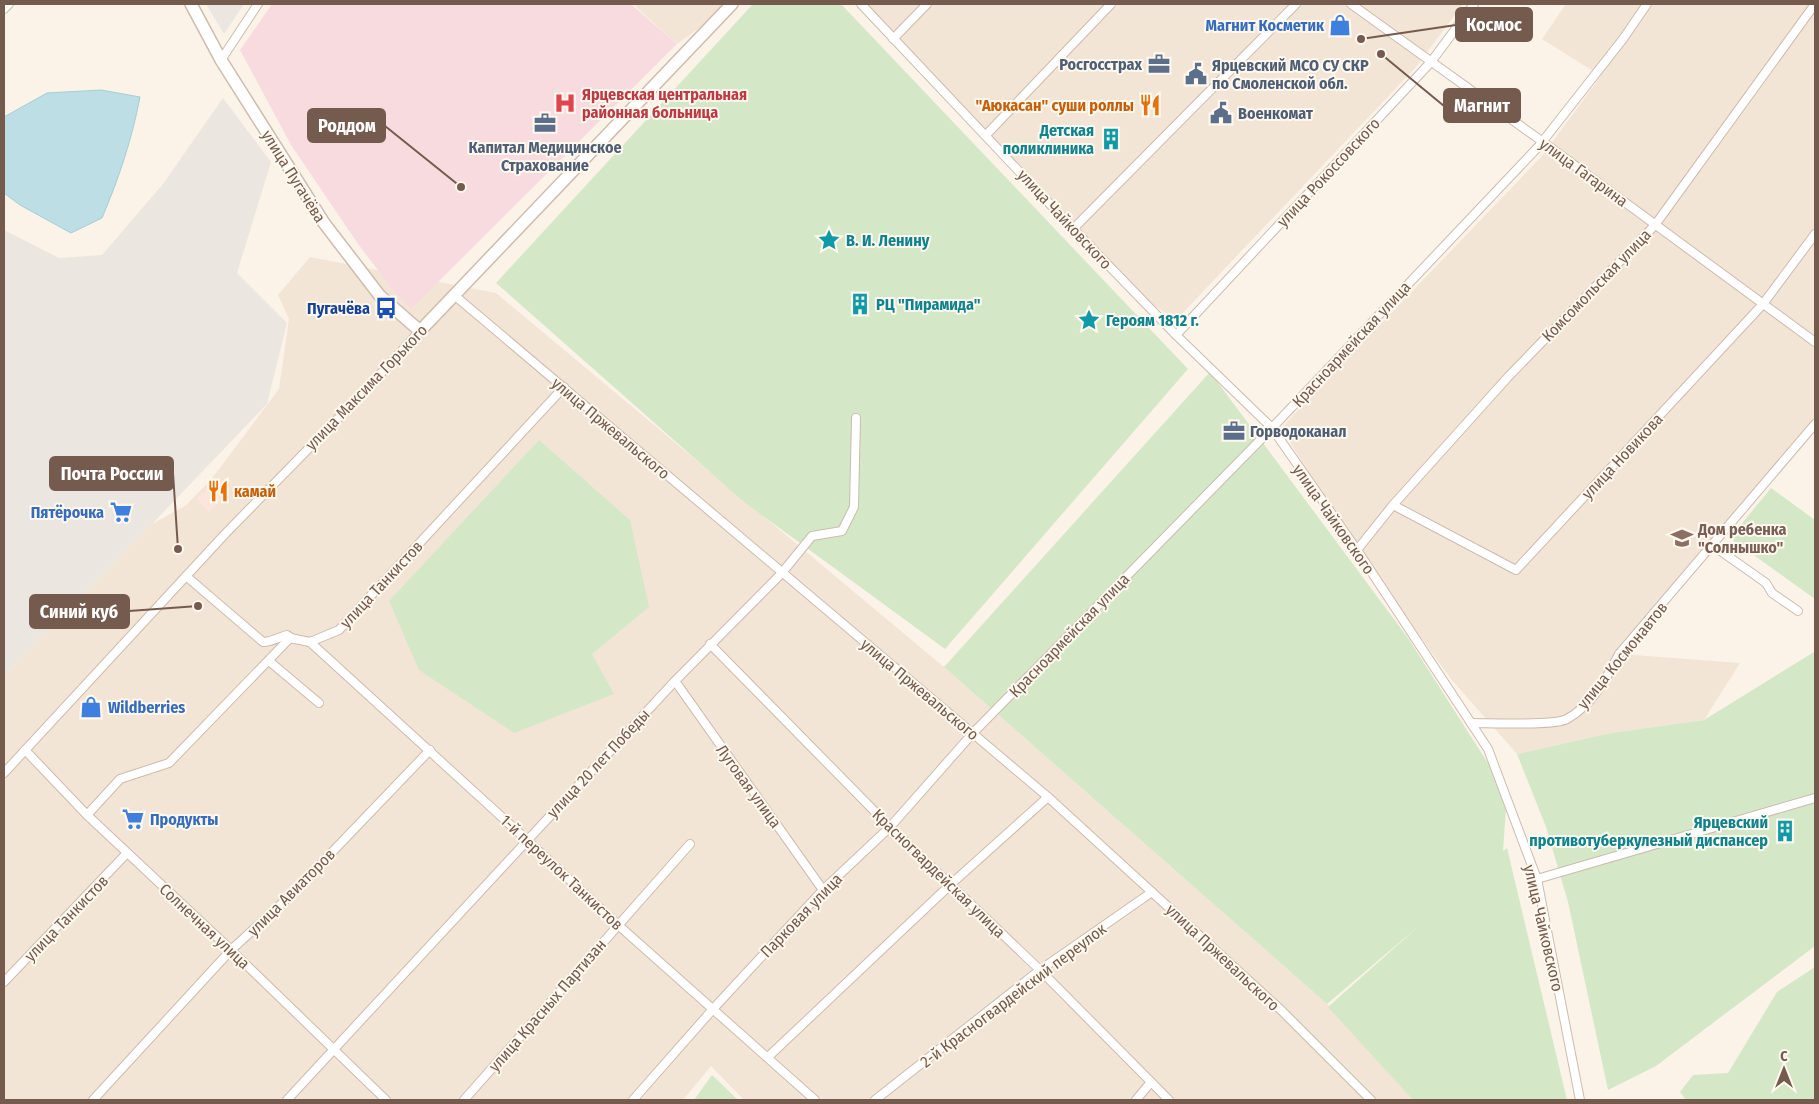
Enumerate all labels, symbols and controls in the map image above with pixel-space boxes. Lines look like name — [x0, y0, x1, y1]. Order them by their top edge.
callout: Космос — [1456, 8, 1532, 41]
shop icon: Магнит Косметик — [1327, 12, 1353, 38]
text: Космос — [1466, 14, 1522, 36]
place label: Магнит Косметик — [1206, 16, 1325, 35]
office icon: Росгосстрах — [1146, 51, 1172, 77]
place label: Росгосстрах — [1059, 55, 1142, 74]
place label: Ярцевский МСО СУ СКР по Смоленской обл. — [1212, 56, 1369, 93]
public building icon: Ярцевский МСО СУ СКР по Смоленской обл. — [1183, 61, 1209, 87]
place label: Ярцевская центральная районная больница — [582, 85, 747, 122]
callout: Магнит — [1444, 89, 1520, 122]
hospital icon: Ярцевская центральная районная больница — [552, 90, 578, 116]
restaurant icon: "Аюкасан" суши роллы — [1137, 92, 1163, 118]
text: Магнит — [1454, 95, 1510, 117]
place label: "Аюкасан" суши роллы — [976, 96, 1134, 115]
public building icon: Военкомат — [1208, 100, 1234, 126]
place label: Военкомат — [1238, 104, 1313, 123]
callout: Роддом — [308, 109, 385, 142]
office icon: Капитал Медицинское Страхование — [532, 110, 558, 136]
street label: улица Рокоссовского — [1273, 114, 1384, 231]
text: Роддом — [318, 115, 376, 137]
place label: Детская поликлиника — [1003, 121, 1094, 158]
street label: улица Пугачёва — [258, 126, 330, 226]
building icon: Детская поликлиника — [1098, 126, 1124, 152]
street label: улица Гагарина — [1536, 134, 1632, 211]
place label: Капитал Медицинское Страхование — [468, 138, 622, 175]
street label: улица Чайковского — [1013, 165, 1116, 273]
street label: Комсомольская улица — [1538, 225, 1655, 345]
place icon: В. И. Ленину — [816, 227, 842, 253]
place label: В. И. Ленину — [846, 231, 930, 250]
street label: Красноармейская улица — [1288, 278, 1415, 411]
building icon: РЦ "Пирамида" — [847, 291, 873, 317]
bus stop icon: Пугачёва — [373, 295, 399, 321]
place label: РЦ "Пирамида" — [876, 295, 981, 314]
place label: Пугачёва — [307, 299, 370, 318]
place icon: Героям 1812 г. — [1076, 307, 1102, 333]
place label: Героям 1812 г. — [1106, 311, 1199, 330]
street label: улица Максима Горького — [301, 321, 431, 454]
street label: улица Пржевальского — [548, 374, 673, 483]
street label: улица Новикова — [1578, 409, 1667, 503]
office icon: Горводоканал — [1221, 418, 1247, 444]
place label: Горводоканал — [1250, 422, 1346, 441]
callout: Почта России — [50, 457, 173, 490]
street label: улица Чайковского — [1289, 461, 1379, 578]
text: Почта России — [61, 463, 163, 485]
restaurant icon: камай — [205, 478, 231, 504]
place label: камай — [234, 482, 276, 501]
supermarket icon: Пятёрочка — [108, 499, 134, 525]
place label: Пятёрочка — [31, 503, 104, 522]
place label: Дом ребенка "Солнышко" — [1697, 520, 1787, 557]
school or university icon: Дом ребенка "Солнышко" — [1669, 525, 1695, 551]
street label: улица Танкистов — [336, 537, 427, 632]
street label: Красноармейская улица — [1005, 569, 1134, 701]
callout: Синий куб — [30, 595, 129, 628]
street label: улица Космонавтов — [1573, 598, 1671, 713]
text: Синий куб — [40, 601, 118, 623]
street label: улица Пржевальского — [857, 635, 982, 744]
shop icon: Wildberries — [78, 694, 104, 720]
place label: Wildberries — [108, 698, 185, 717]
street label: улица 20 лет Победы — [543, 705, 654, 822]
street label: Луговая улица — [712, 741, 785, 832]
street label: Красногвардейская улица — [868, 805, 1009, 942]
supermarket icon: Продукты — [120, 806, 146, 832]
place label: Продукты — [150, 810, 218, 829]
street label: 1-й переулок Танкистов — [496, 811, 627, 934]
place label: Ярцевский противотуберкулезный диспансер — [1529, 813, 1768, 850]
building icon: Ярцевский противотуберкулезный диспансер — [1772, 818, 1798, 844]
street label: улица Авиаторов — [244, 845, 339, 940]
street label: улица Чайковского — [1520, 863, 1567, 993]
street label: Парковая улица — [757, 869, 846, 961]
street label: улица Танкистов — [21, 871, 112, 965]
street label: Солнечная улица — [155, 880, 254, 973]
street label: улица Пржевальского — [1162, 900, 1283, 1015]
street label: 2-й Красногвардейский переулок — [917, 919, 1110, 1072]
street label: улица Красных Партизан — [485, 935, 610, 1075]
north arrow — [1759, 1044, 1809, 1094]
text: С — [1780, 1048, 1788, 1065]

